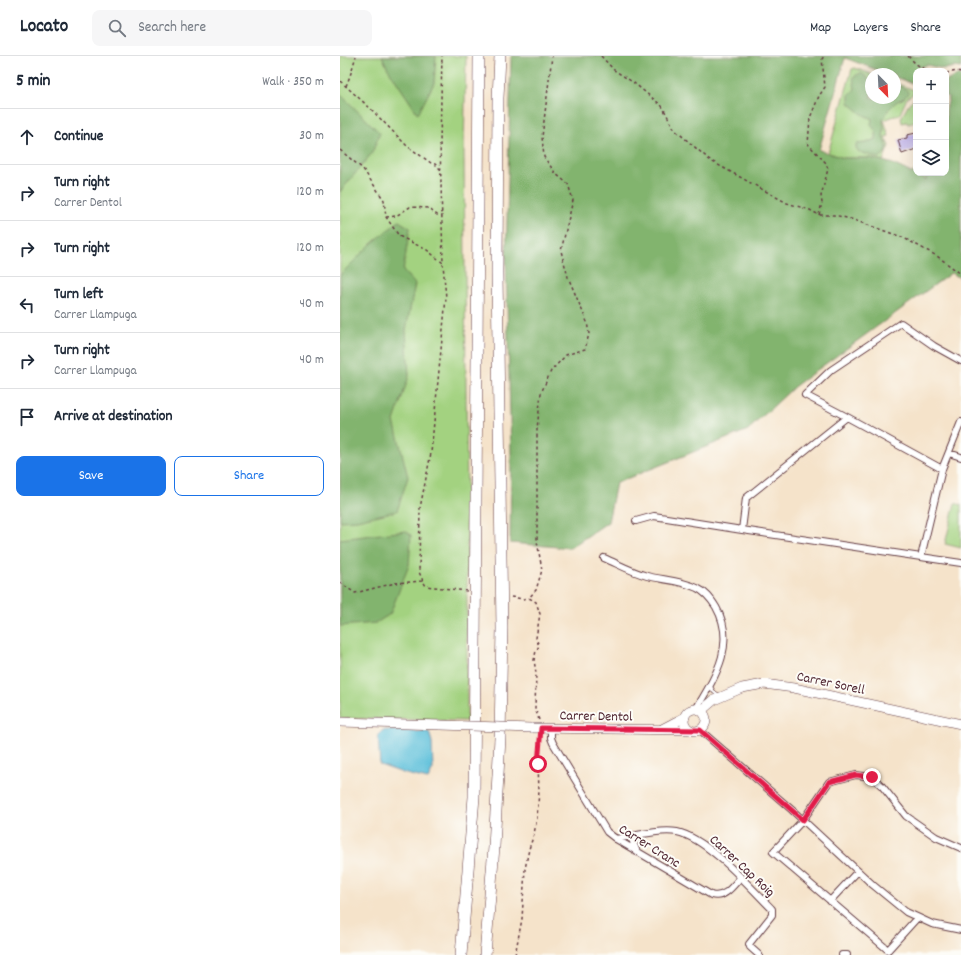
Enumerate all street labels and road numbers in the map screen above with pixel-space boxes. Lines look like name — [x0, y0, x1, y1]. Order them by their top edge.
street label: Carrer Sorell — [795, 667, 867, 701]
street label: Carrer Dentol — [559, 706, 633, 728]
street label: Carrer Cranc — [614, 820, 684, 874]
street label: Carrer Cap Roig — [704, 831, 779, 902]

